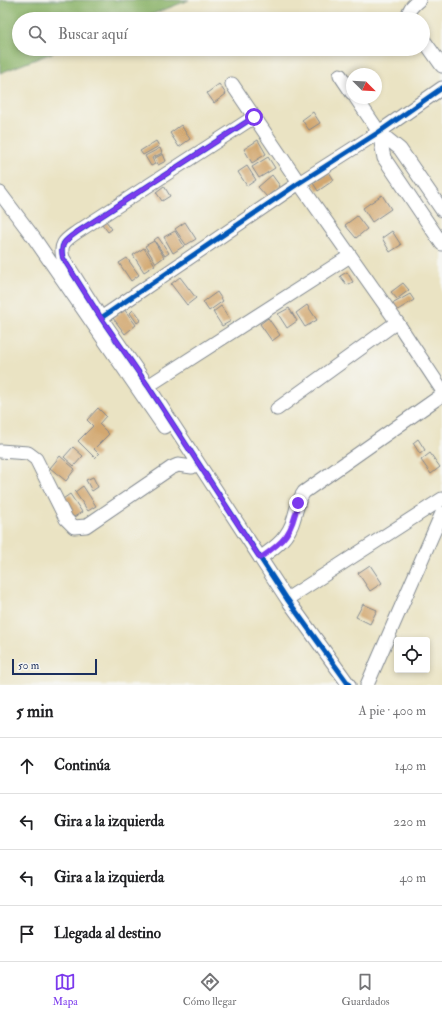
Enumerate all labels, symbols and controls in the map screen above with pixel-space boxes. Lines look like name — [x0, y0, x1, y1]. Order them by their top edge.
search box — [12, 12, 430, 56]
icon: search — [26, 23, 48, 45]
text: Buscar aquí — [58, 25, 127, 44]
north arrow — [346, 68, 382, 104]
route start — [245, 108, 263, 126]
route end — [289, 494, 307, 512]
map controls — [394, 637, 430, 673]
button: locate — [394, 637, 430, 673]
scale bar — [12, 657, 97, 676]
text: 50 m — [18, 659, 39, 672]
text: 5 min — [16, 701, 54, 722]
text: A pie · 400 m — [358, 703, 426, 719]
icon: ahead — [16, 755, 38, 777]
text: Continúa — [54, 756, 110, 775]
text: 140 m — [395, 758, 426, 774]
icon: left — [16, 811, 38, 833]
text: Gira a la izquierda — [54, 812, 164, 831]
text: 220 m — [393, 814, 426, 830]
icon: left — [16, 867, 38, 889]
text: Gira a la izquierda — [54, 868, 164, 887]
text: 40 m — [400, 870, 426, 886]
icon: arrive — [16, 923, 38, 945]
text: Llegada al destino — [54, 924, 161, 943]
tab: Mapa — [53, 971, 78, 1008]
tab: Cómo llegar — [183, 971, 236, 1008]
tab: Guardados — [342, 971, 389, 1008]

